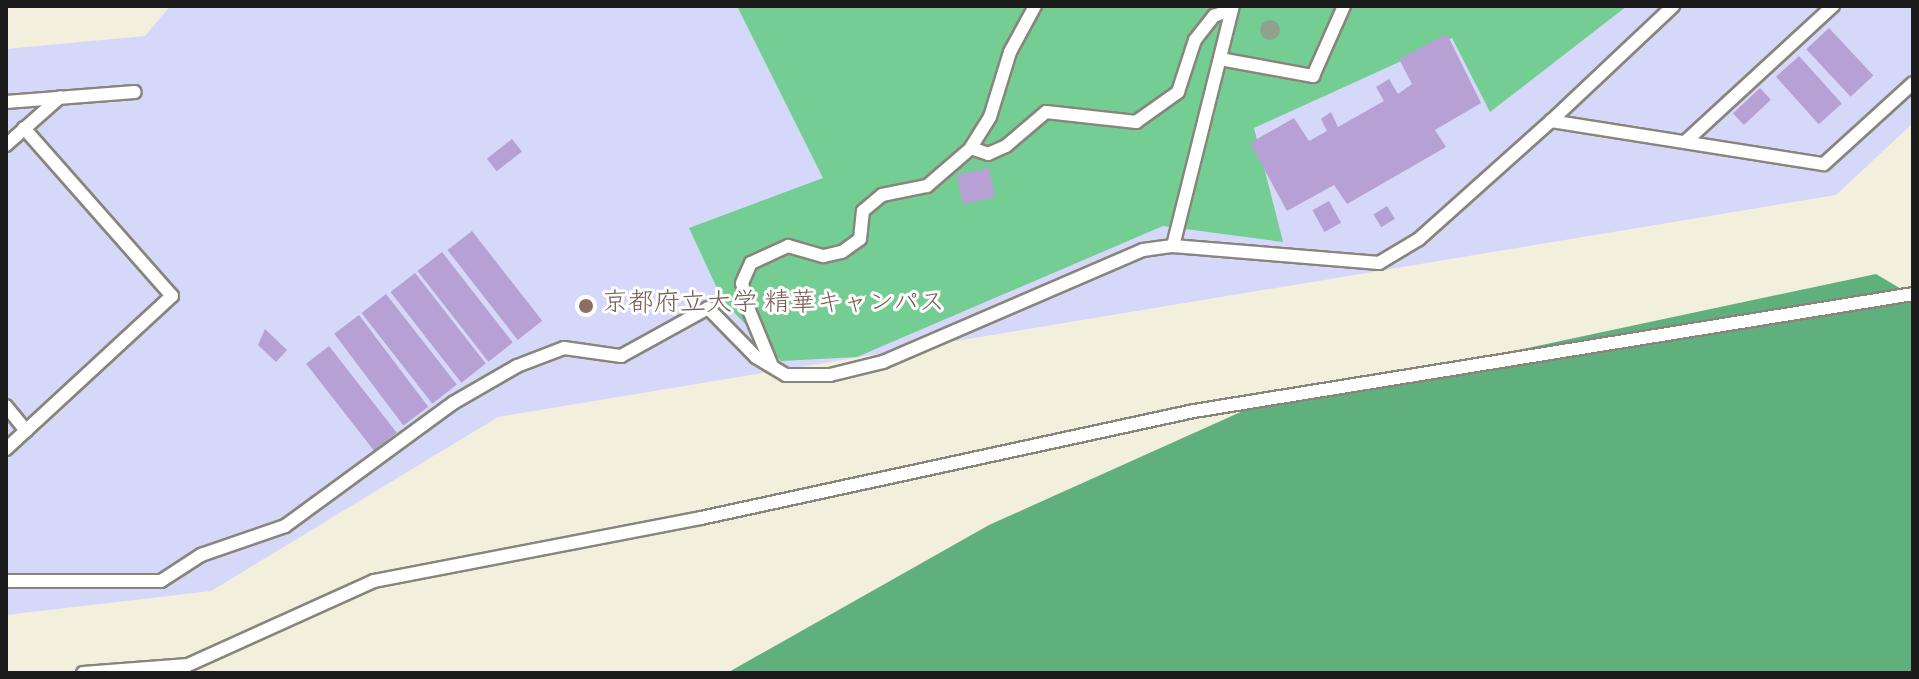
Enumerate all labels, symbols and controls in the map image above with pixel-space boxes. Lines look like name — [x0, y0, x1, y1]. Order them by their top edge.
place label: 京都府立大学 精華キャンパス — [602, 290, 946, 322]
marker: 京都府立大学 精華キャンパス — [577, 297, 595, 315]

